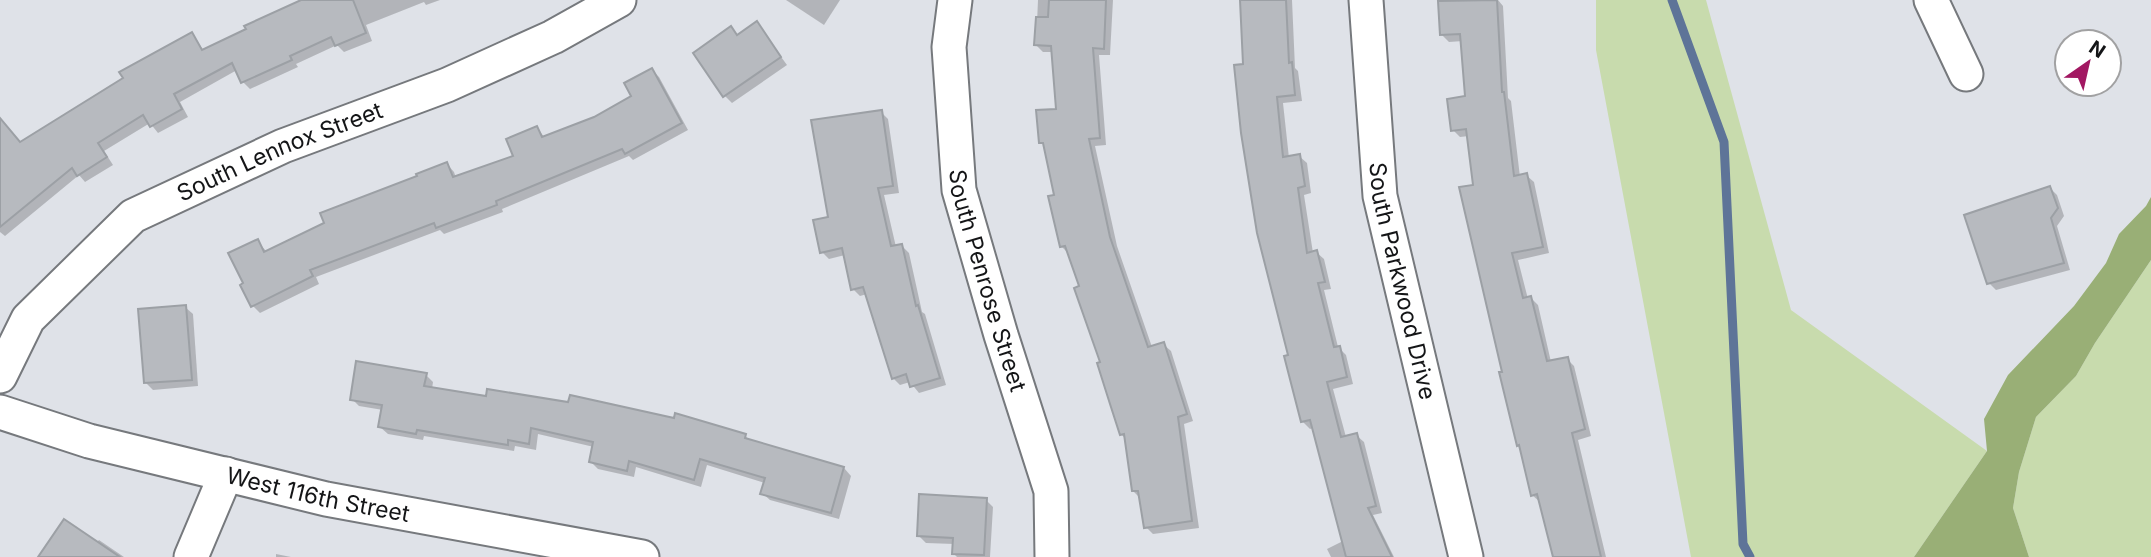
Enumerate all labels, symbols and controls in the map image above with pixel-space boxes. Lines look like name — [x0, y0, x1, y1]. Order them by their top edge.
north arrow — [2053, 28, 2123, 98]
text: N — [2085, 36, 2110, 63]
street label: South Lennox Street — [172, 96, 387, 208]
street label: South Parkwood Drive — [1364, 161, 1442, 402]
street label: South Penrose Street — [944, 168, 1032, 395]
street label: West 116th Street — [224, 461, 412, 528]

